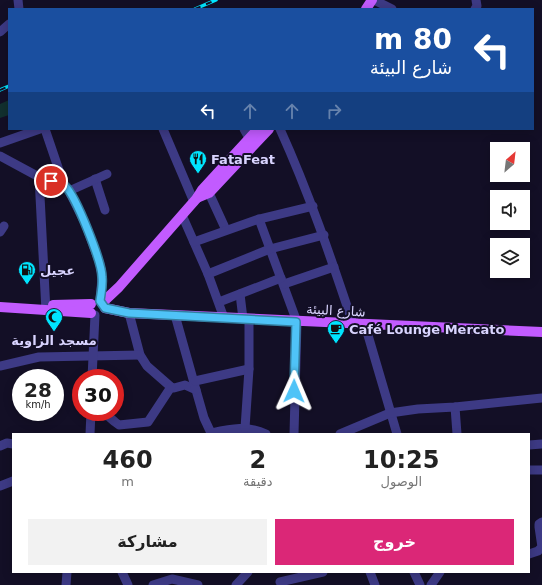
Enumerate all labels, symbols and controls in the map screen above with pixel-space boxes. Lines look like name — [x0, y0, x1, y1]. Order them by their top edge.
text: 80 m — [374, 23, 452, 56]
icon: left — [466, 24, 518, 76]
text: شارع البيئة — [370, 57, 452, 78]
icon: left — [197, 100, 219, 122]
icon: ahead — [239, 100, 261, 122]
icon: ahead — [281, 100, 303, 122]
icon: right — [323, 100, 345, 122]
north arrow — [490, 142, 530, 182]
map controls — [490, 142, 530, 278]
restaurant icon: FataFeat — [188, 149, 208, 174]
place label: FataFeat — [211, 152, 275, 167]
pin — [34, 164, 68, 198]
icon: arrive — [40, 170, 62, 192]
button: sound — [490, 190, 530, 230]
button: layers — [490, 238, 530, 278]
fuel station icon: عجيل — [17, 260, 37, 285]
place label: عجيل — [40, 263, 75, 278]
street label: شارع البيئة — [306, 301, 366, 321]
mosque icon: مسجد الزاوية — [44, 307, 64, 332]
cafe icon: Café Lounge Mercato — [326, 319, 346, 344]
place label: Café Lounge Mercato — [349, 322, 505, 337]
place label: مسجد الزاوية — [11, 333, 97, 348]
speed limit sign: 30 — [72, 369, 124, 421]
position arrow — [273, 370, 315, 412]
text: 28 — [24, 378, 52, 402]
text: km/h — [25, 399, 51, 410]
text: 460 — [103, 446, 153, 474]
text: 2 — [250, 446, 266, 474]
text: 10:25 — [363, 446, 440, 474]
text: m — [121, 474, 134, 489]
text: دقيقة — [243, 474, 273, 489]
text: الوصول — [381, 474, 422, 489]
button: مشاركة — [28, 519, 267, 565]
button: خروج — [275, 519, 514, 565]

